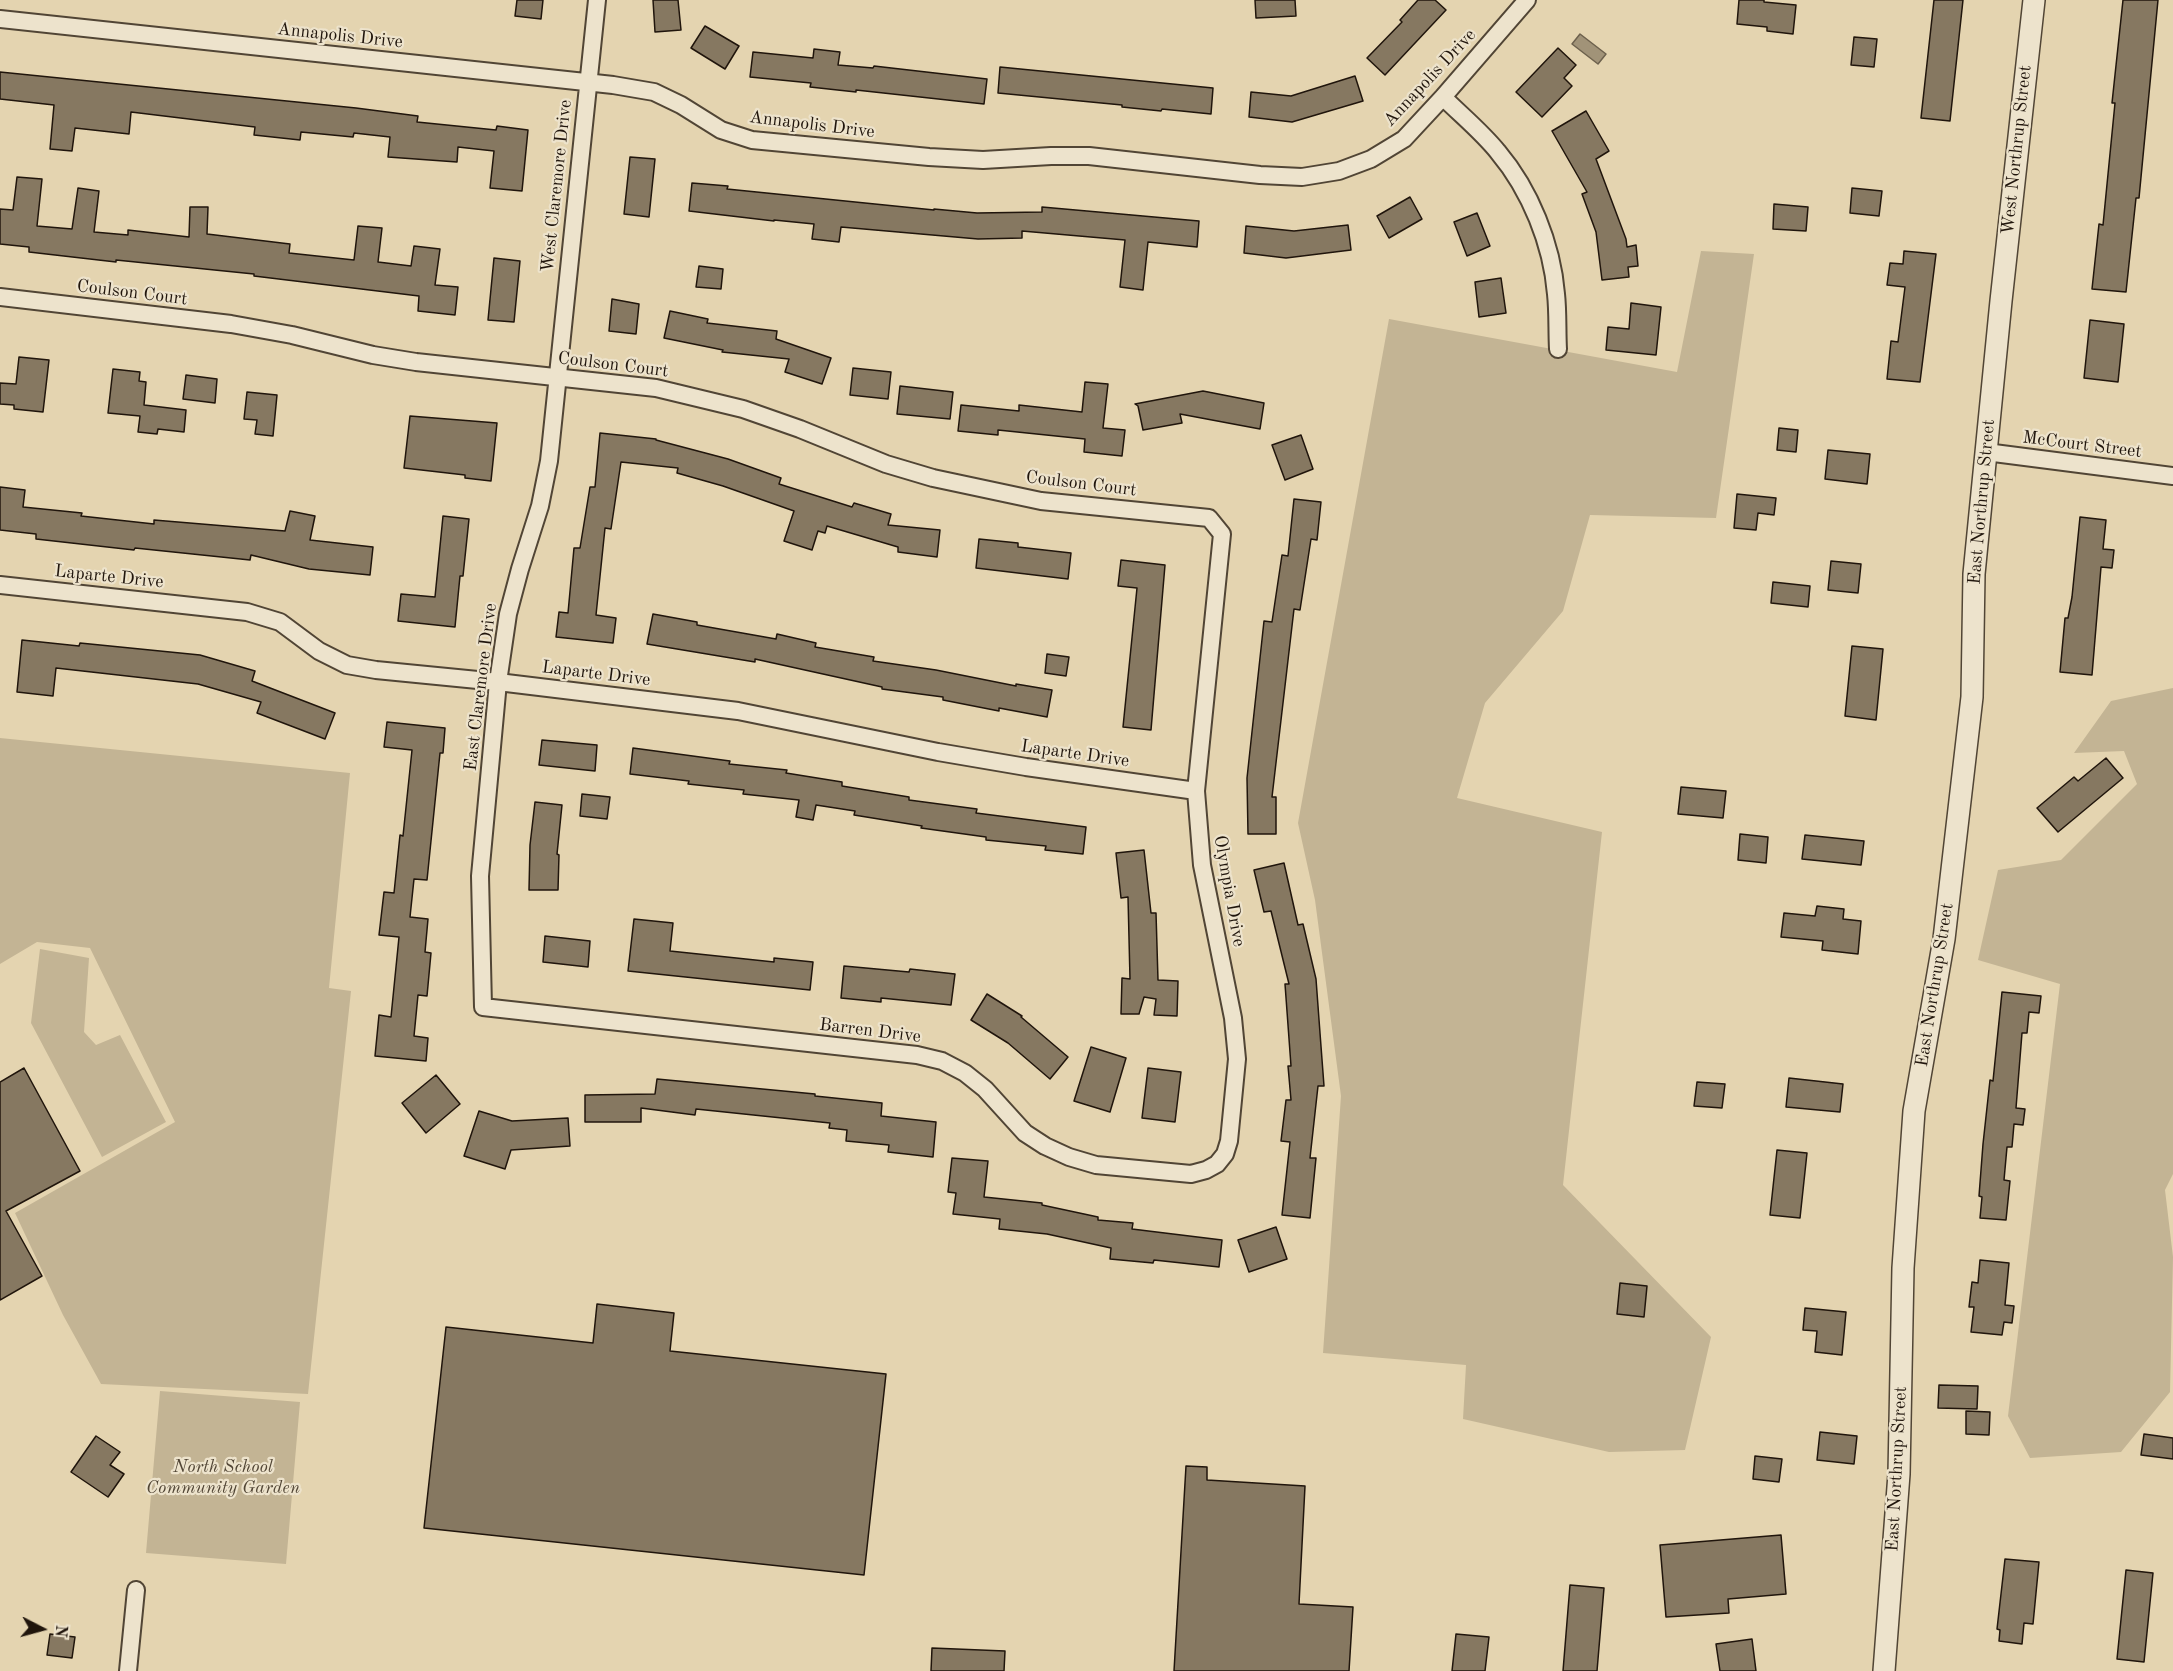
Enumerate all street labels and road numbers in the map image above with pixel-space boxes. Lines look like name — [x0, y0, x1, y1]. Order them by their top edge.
street label: Annapolis Drive — [276, 19, 404, 53]
street label: Annapolis Drive — [1379, 25, 1481, 131]
street label: West Northrup Street — [1997, 64, 2037, 236]
street label: West Claremore Drive — [537, 99, 577, 273]
street label: Annapolis Drive — [748, 107, 876, 143]
street label: Coulson Court — [75, 276, 189, 310]
street label: Coulson Court — [556, 348, 670, 382]
street label: East Northrup Street — [1964, 418, 2000, 586]
street label: McCourt Street — [2021, 427, 2143, 463]
street label: Coulson Court — [1024, 467, 1138, 501]
street label: Laparte Drive — [53, 561, 165, 593]
street label: East Claremore Drive — [460, 602, 502, 772]
street label: Laparte Drive — [540, 657, 652, 691]
street label: Laparte Drive — [1019, 736, 1131, 772]
street label: Olympia Drive — [1209, 834, 1249, 948]
street label: East Northrup Street — [1911, 901, 1959, 1069]
street label: Barren Drive — [818, 1014, 922, 1048]
street label: East Northrup Street — [1882, 1386, 1912, 1552]

